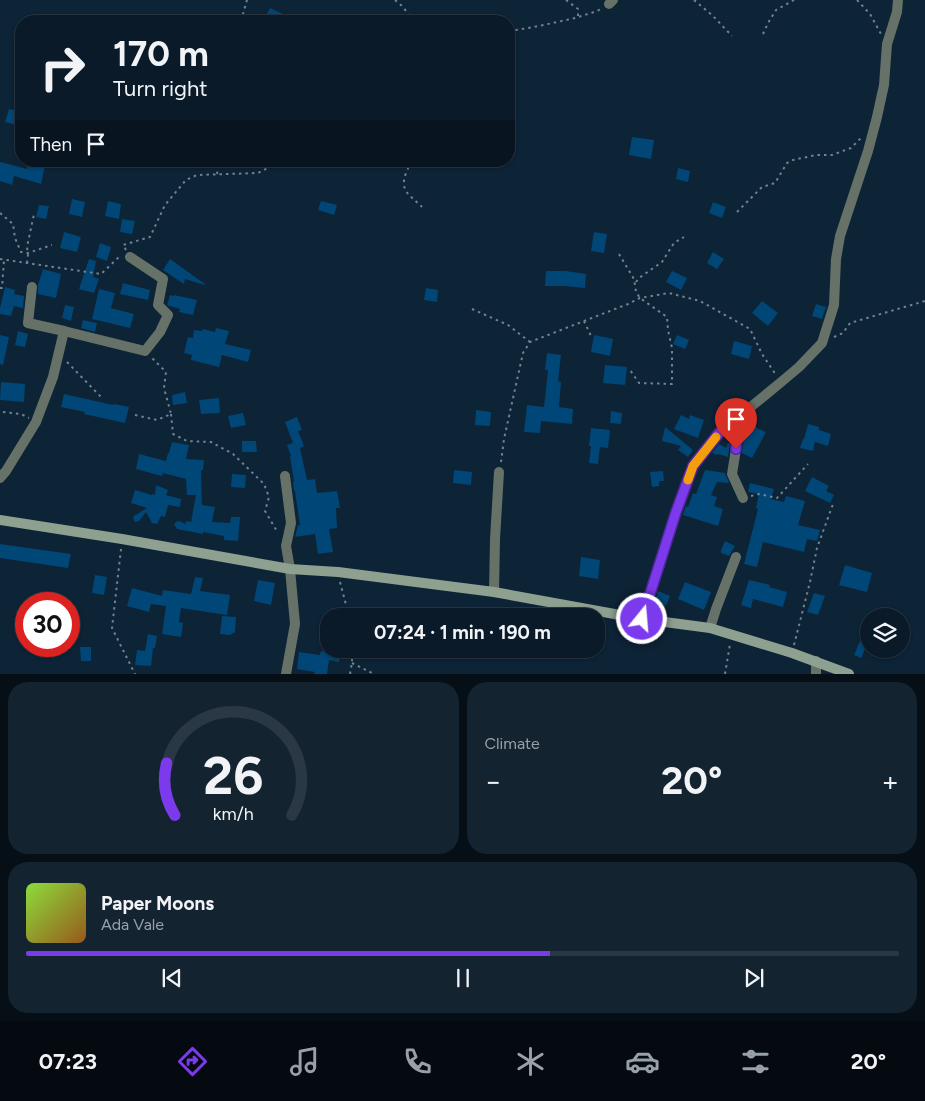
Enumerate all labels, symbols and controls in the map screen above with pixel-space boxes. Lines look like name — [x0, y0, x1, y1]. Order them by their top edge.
text: 170 m — [113, 33, 209, 75]
icon: right — [30, 35, 95, 100]
text: Turn right — [113, 75, 208, 102]
icon: arrive — [82, 130, 110, 158]
text: Then — [30, 133, 72, 156]
pin — [715, 398, 757, 449]
icon: arrive — [722, 405, 750, 433]
speed limit sign: 30 — [15, 592, 80, 657]
position arrow — [615, 592, 667, 644]
map controls — [860, 608, 910, 658]
button: layers — [860, 608, 910, 658]
text: 07:24 · 1 min · 190 m — [374, 621, 551, 644]
text: Climate — [485, 734, 540, 753]
text: 26 — [203, 745, 263, 807]
text: 20° — [661, 758, 722, 804]
text: − — [485, 764, 502, 798]
text: + — [882, 764, 899, 798]
text: km/h — [213, 803, 254, 824]
text: Paper Moons — [101, 892, 214, 915]
text: Ada Vale — [101, 915, 164, 934]
icon: previous — [158, 964, 186, 992]
icon: pause — [449, 964, 477, 992]
icon: next — [740, 964, 768, 992]
icon: directions — [175, 1044, 210, 1079]
icon: music — [287, 1044, 322, 1079]
icon: phone — [400, 1044, 435, 1079]
icon: climate — [513, 1044, 548, 1079]
icon: car — [625, 1044, 660, 1079]
icon: filters — [738, 1044, 773, 1079]
text: 07:23 — [39, 1048, 97, 1075]
text: 20° — [851, 1048, 886, 1075]

